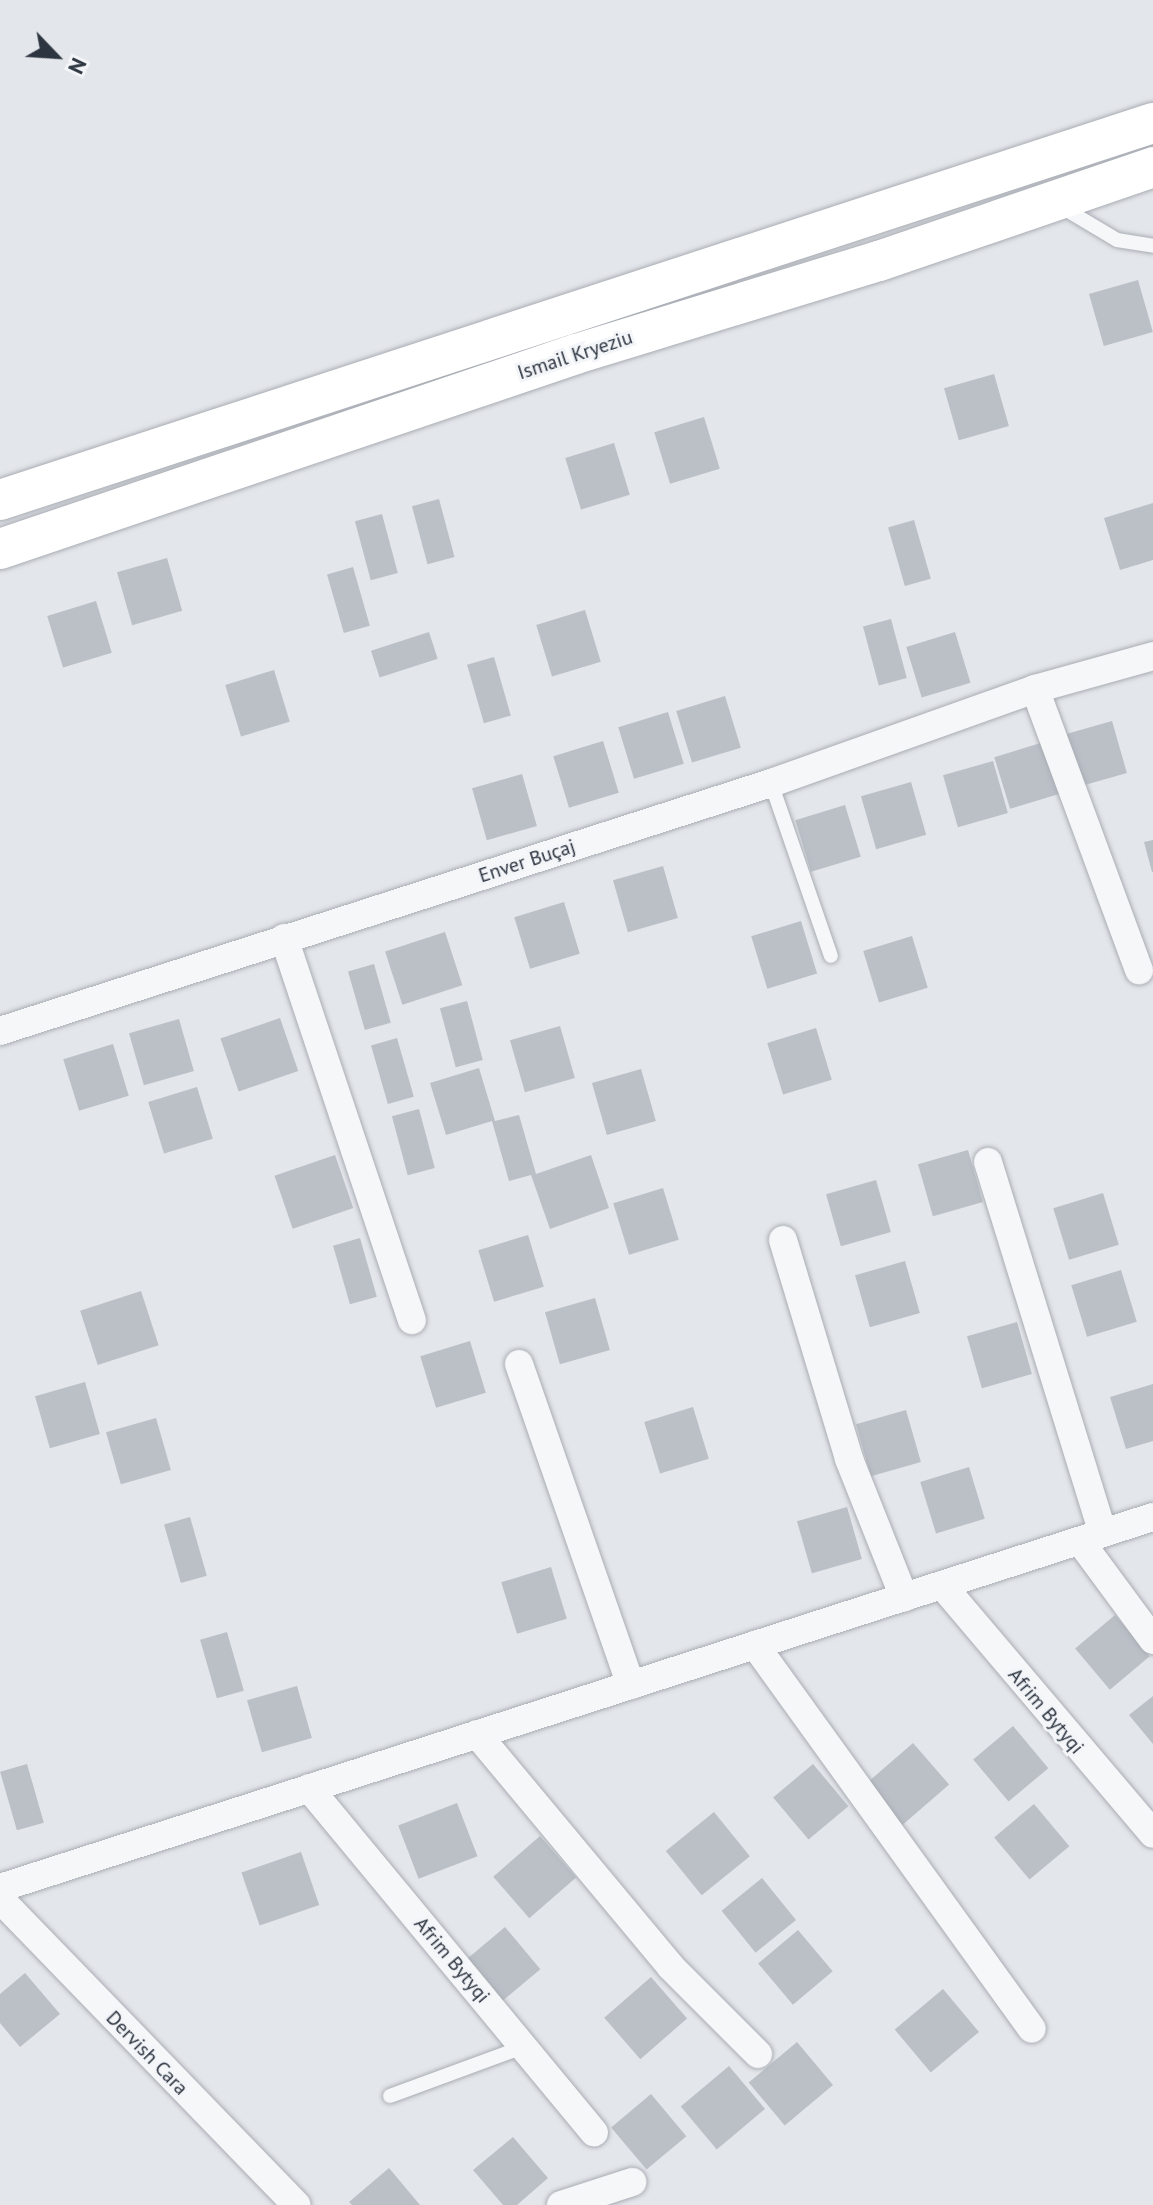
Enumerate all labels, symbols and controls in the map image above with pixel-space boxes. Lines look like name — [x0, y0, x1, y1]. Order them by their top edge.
north arrow — [16, 16, 96, 96]
text: N — [62, 54, 93, 79]
street label: Ismail Kryeziu — [514, 325, 636, 385]
street label: Enver Buçaj — [476, 834, 578, 888]
street label: Afrim Bytyqi — [1003, 1663, 1089, 1759]
street label: Afrim Bytyqi — [409, 1912, 495, 2008]
street label: Dervish Cara — [101, 2006, 193, 2100]

